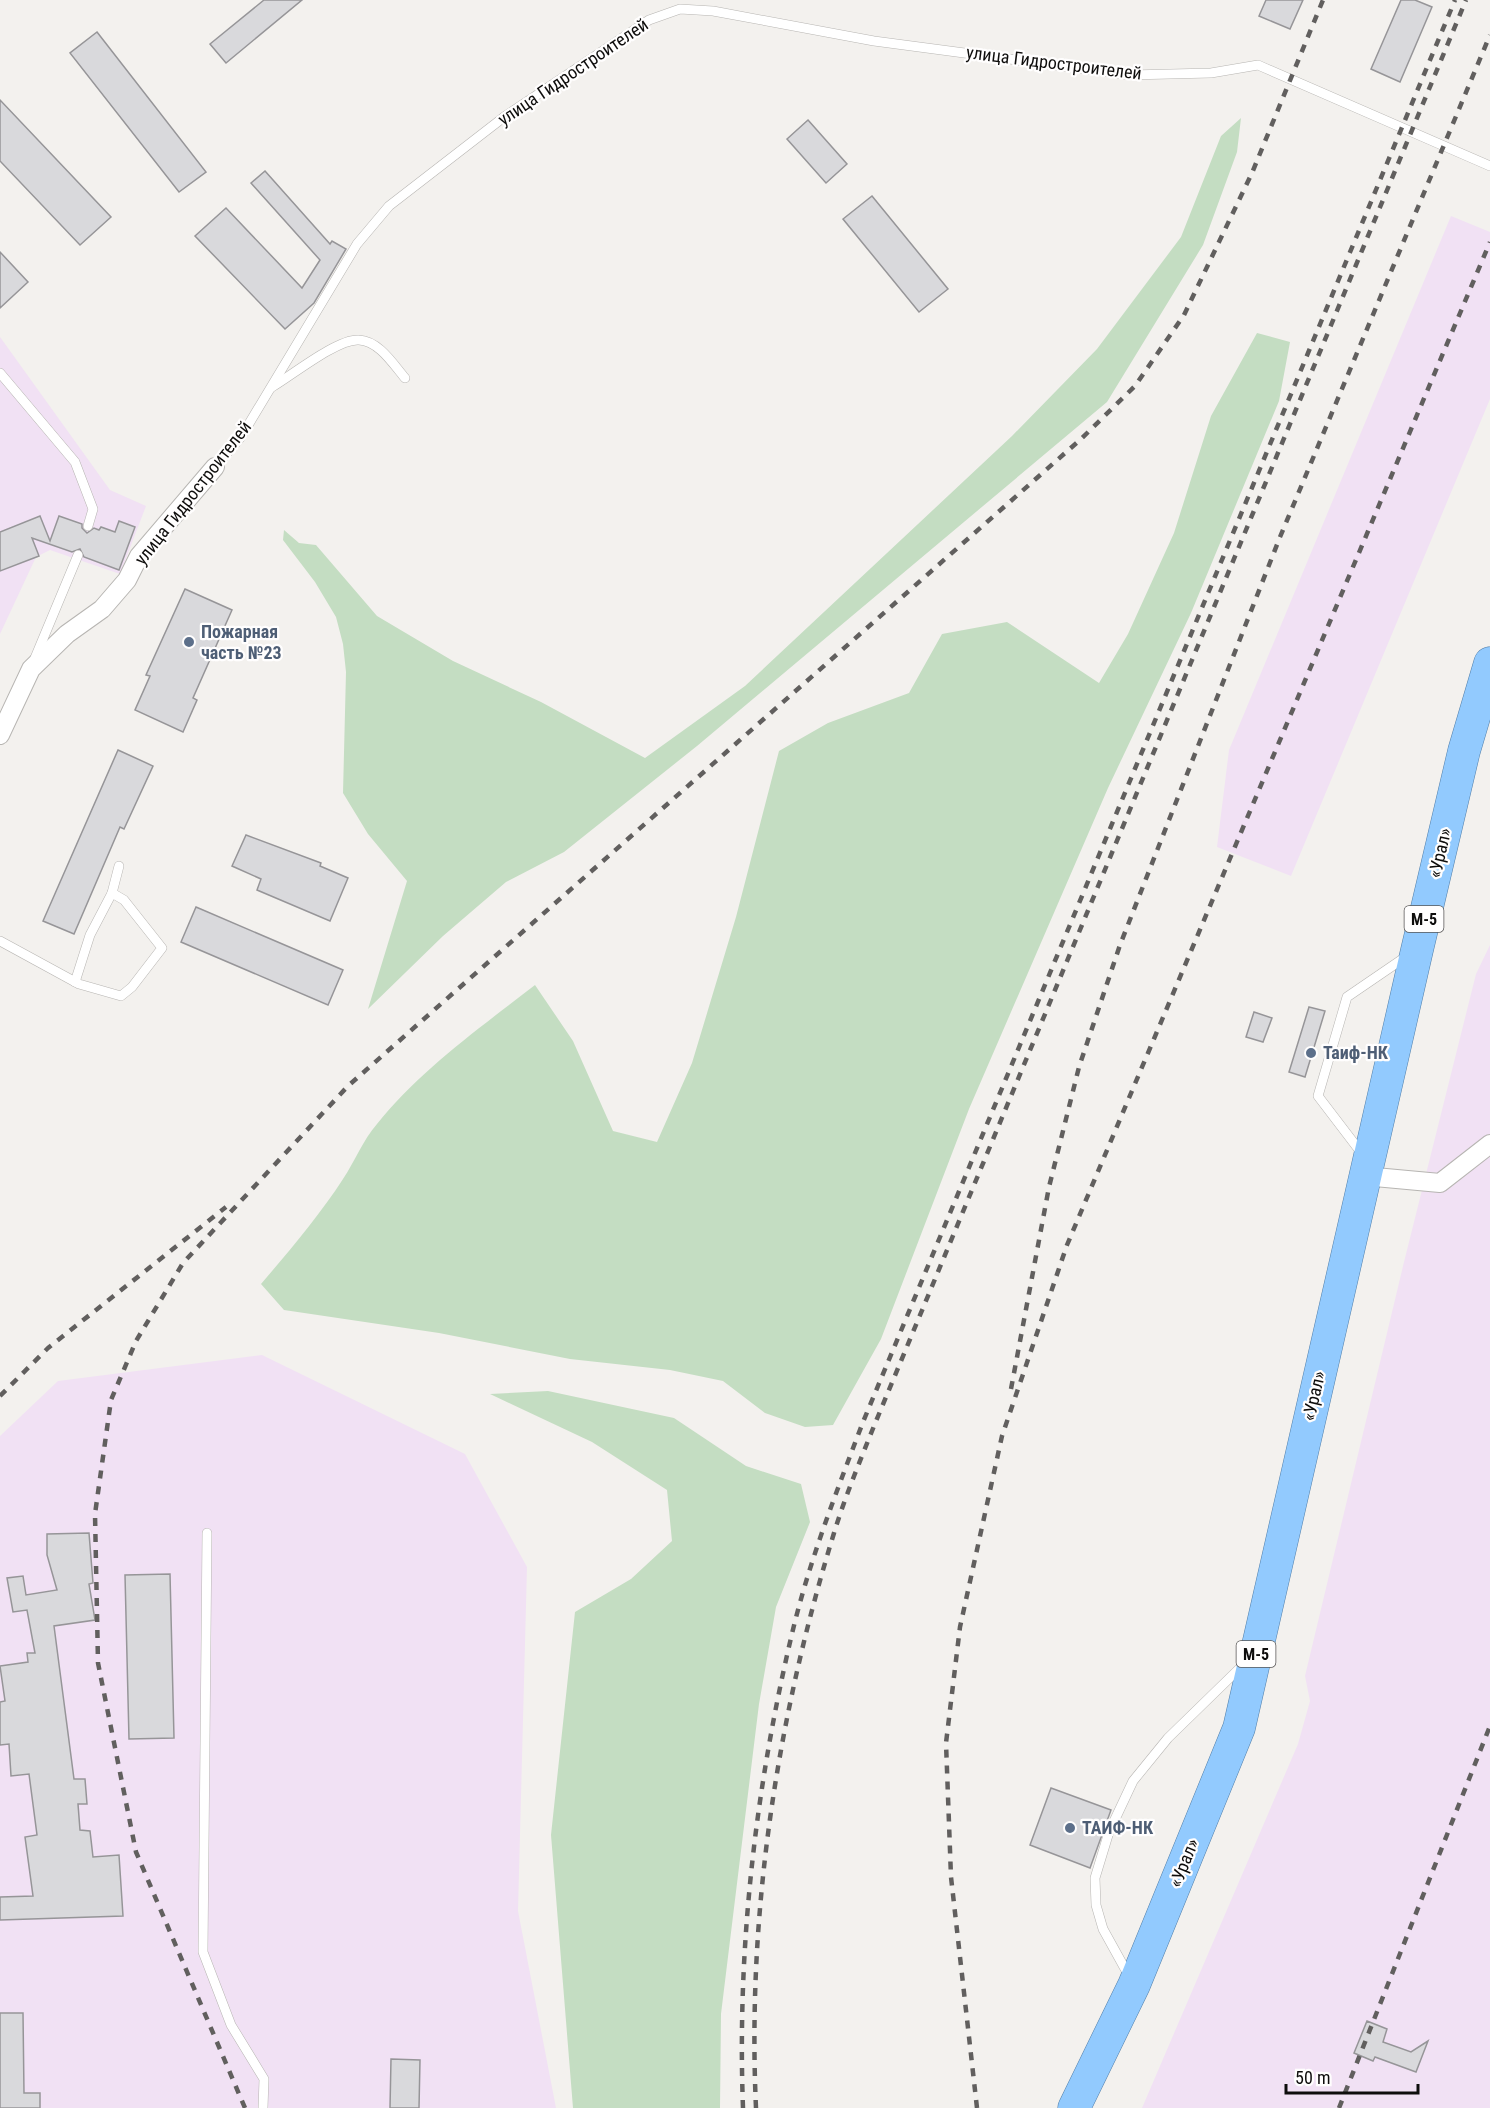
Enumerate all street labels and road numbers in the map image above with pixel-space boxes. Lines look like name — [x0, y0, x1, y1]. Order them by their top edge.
street label: улица Гидростроителей — [494, 13, 652, 130]
street label: улица Гидростроителей — [965, 41, 1143, 84]
street label: улица Гидростроителей — [130, 417, 255, 569]
street label: «Урал» — [1424, 826, 1455, 880]
road number: М-5 — [1404, 906, 1444, 932]
street label: «Урал» — [1298, 1369, 1329, 1423]
road number: М-5 — [1236, 1641, 1276, 1667]
street label: «Урал» — [1164, 1835, 1203, 1890]

